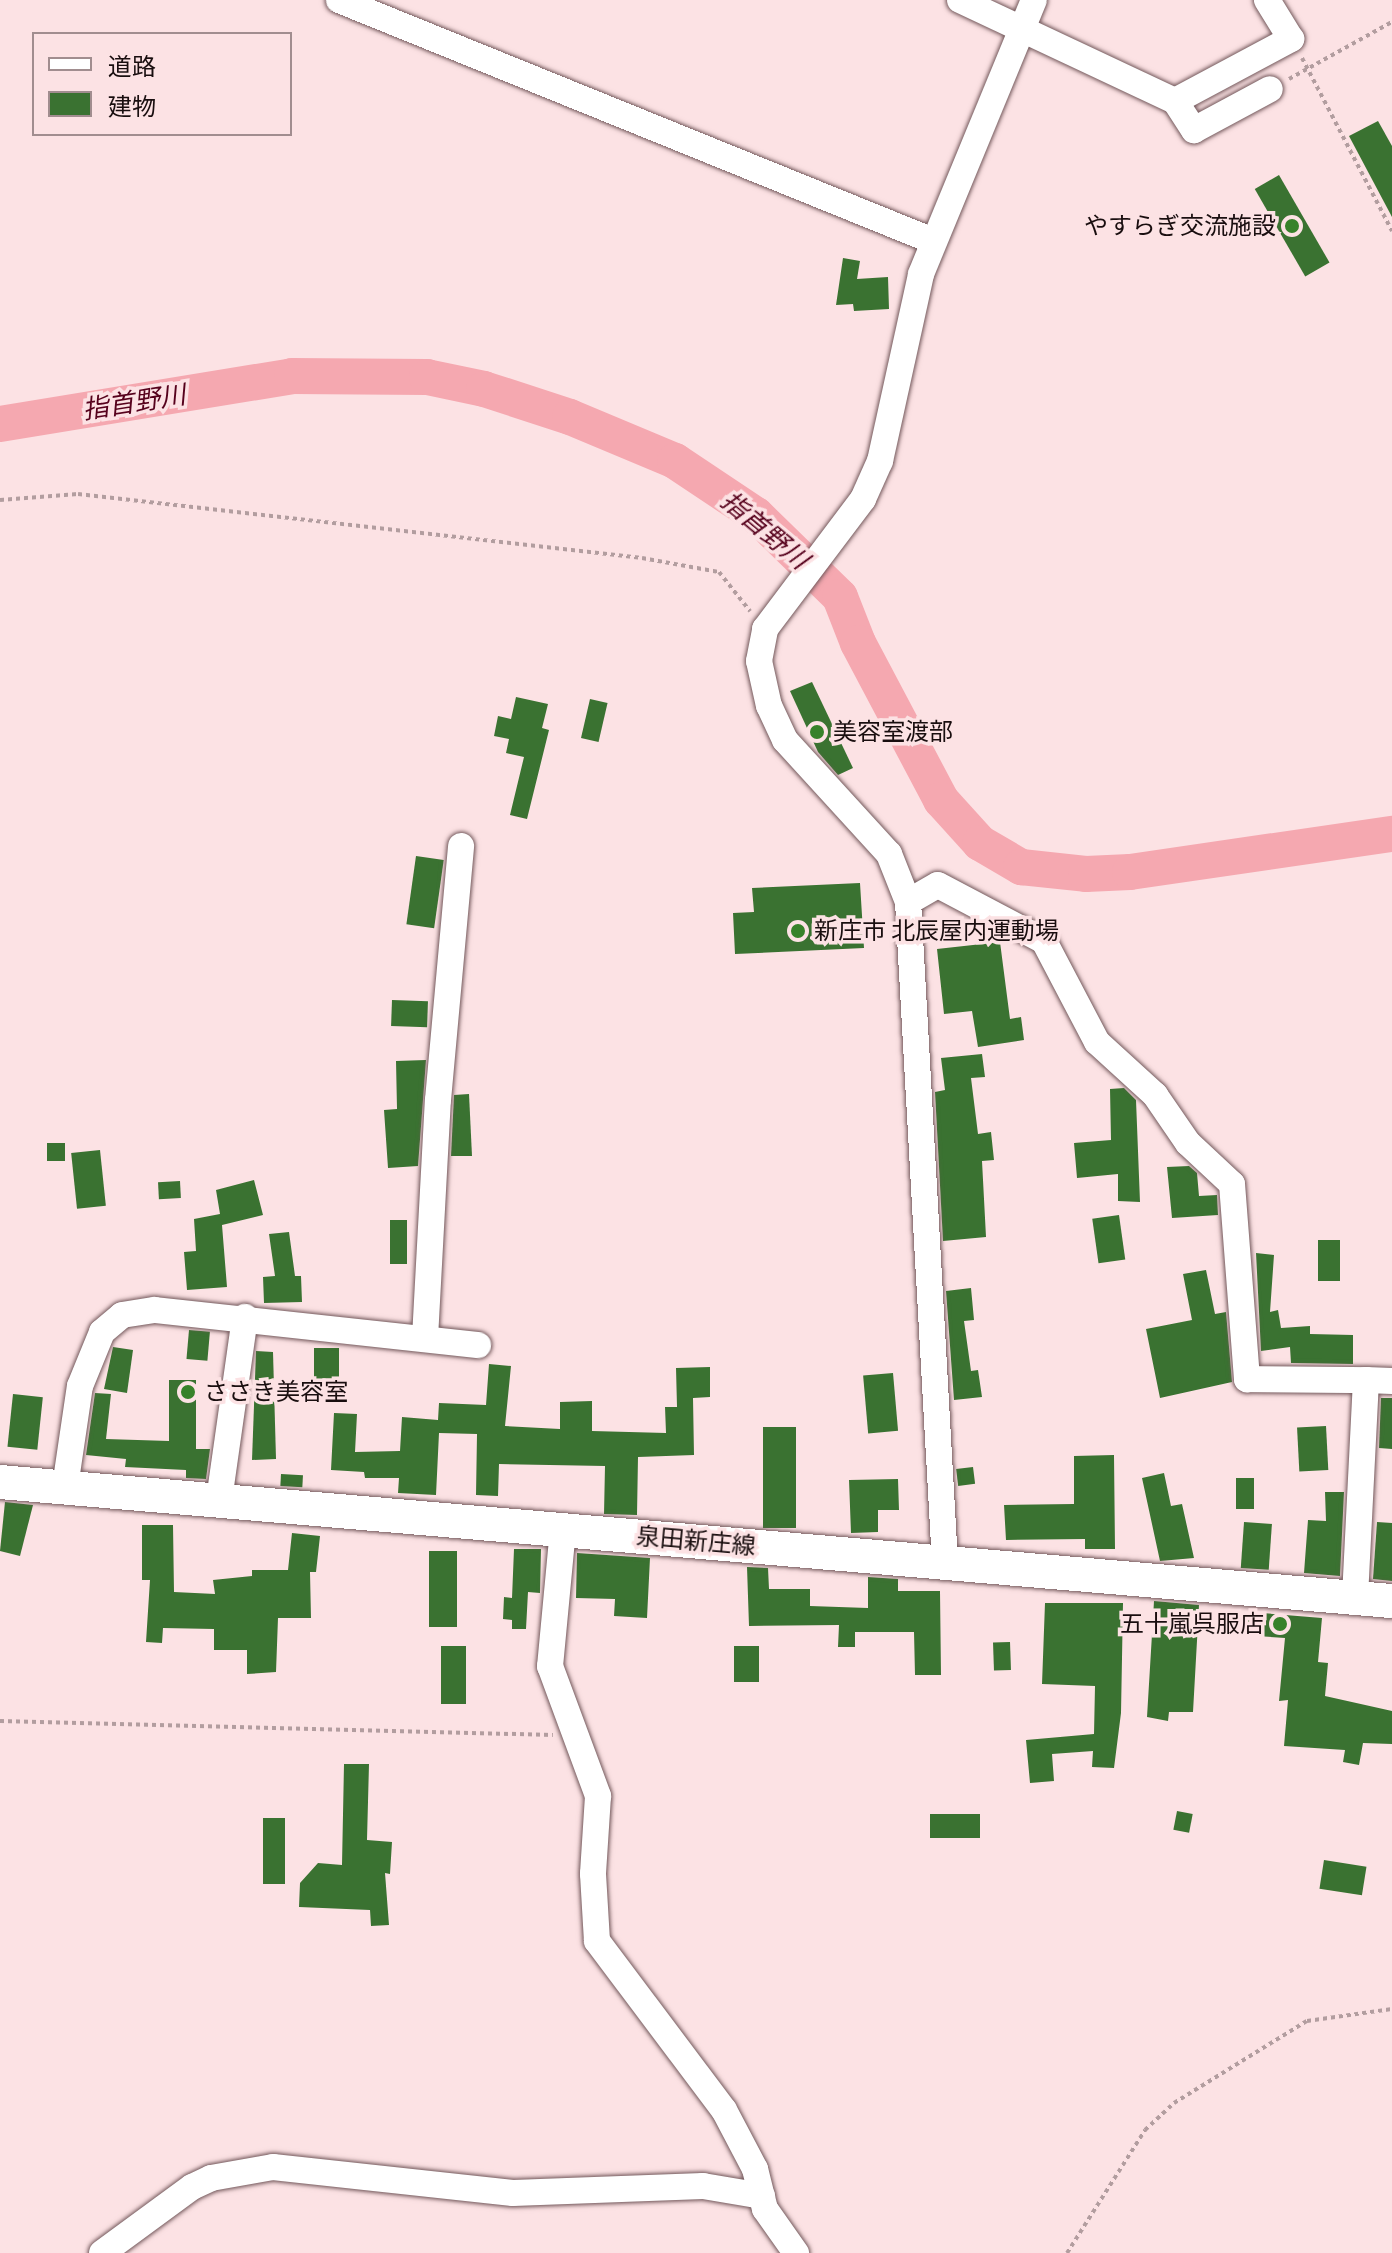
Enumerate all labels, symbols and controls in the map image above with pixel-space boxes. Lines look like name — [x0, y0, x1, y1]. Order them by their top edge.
legend — [32, 32, 292, 136]
text: 道路 — [108, 51, 156, 82]
text: 建物 — [108, 91, 156, 122]
place label: やすらぎ交流施設 — [1084, 212, 1276, 240]
marker: やすらぎ交流施設 — [1283, 217, 1301, 235]
water label: 指首野川 — [80, 378, 188, 426]
water label: 指首野川 — [715, 485, 815, 575]
place label: 美容室渡部 — [833, 718, 953, 746]
marker: 美容室渡部 — [808, 723, 826, 741]
place label: 新庄市 北辰屋内運動場 — [814, 917, 1059, 945]
marker: 新庄市 北辰屋内運動場 — [789, 922, 807, 940]
place label: ささき美容室 — [204, 1378, 348, 1406]
marker: ささき美容室 — [179, 1383, 197, 1401]
street label: 泉田新庄線 — [635, 1521, 757, 1561]
place label: 五十嵐呉服店 — [1120, 1610, 1264, 1638]
marker: 五十嵐呉服店 — [1271, 1615, 1289, 1633]

